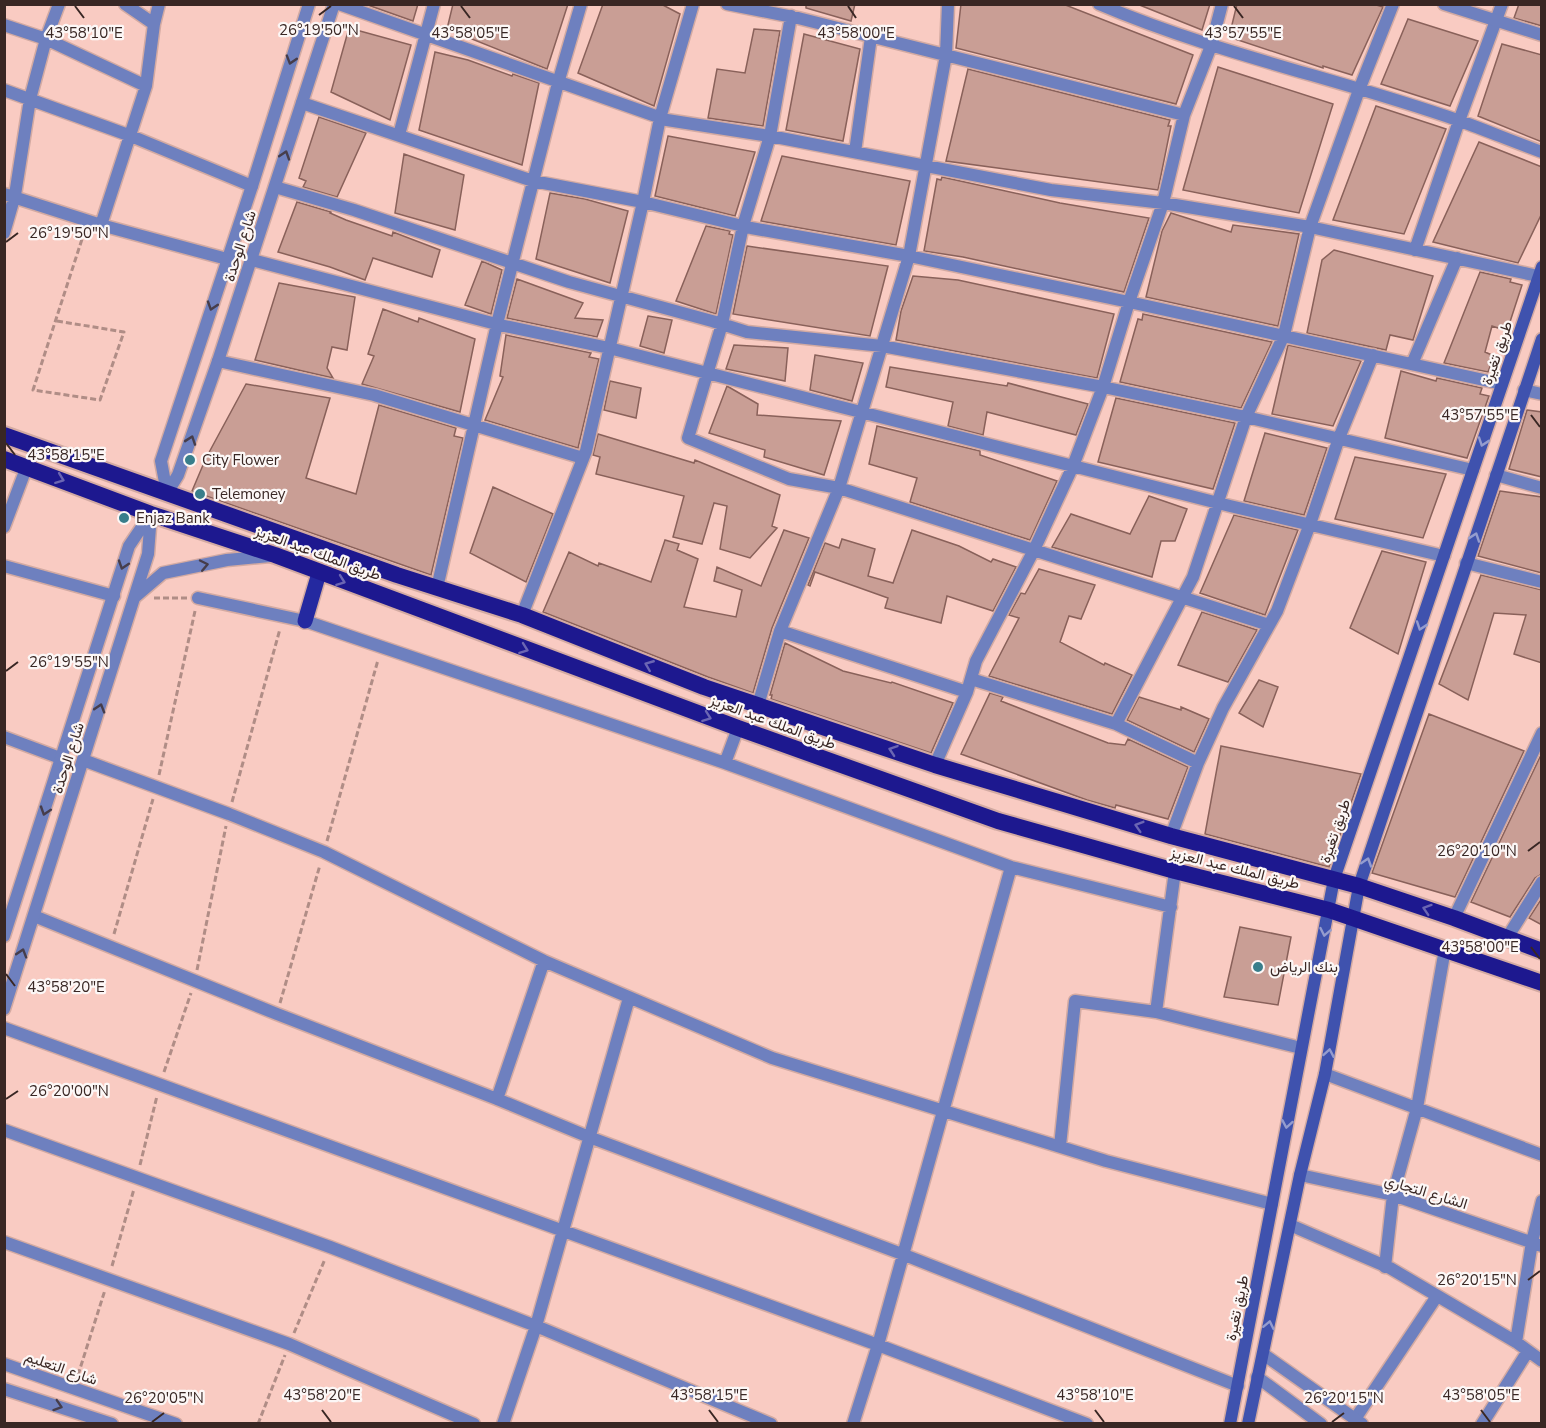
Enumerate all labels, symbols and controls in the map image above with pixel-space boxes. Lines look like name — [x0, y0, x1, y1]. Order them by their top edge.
text: 26°19'50"N — [279, 20, 359, 40]
text: 43°58'10"E — [45, 23, 123, 43]
text: 43°58'05"E — [431, 23, 509, 43]
text: 43°58'00"E — [817, 23, 895, 43]
text: 43°57'55"E — [1204, 23, 1282, 43]
one-way arrow — [286, 54, 298, 65]
one-way arrow — [278, 150, 290, 161]
street label: شارع الوحدة — [219, 208, 262, 284]
text: 26°19'50"N — [29, 223, 109, 243]
one-way arrow — [206, 300, 219, 311]
street label: طريق تغيرة — [1477, 318, 1517, 388]
text: 43°57'55"E — [1441, 405, 1519, 425]
one-way arrow — [183, 435, 196, 446]
one-way arrow — [1477, 436, 1490, 447]
text: 43°58'15"E — [27, 445, 105, 465]
place label: City Flower — [202, 450, 280, 470]
marker: City Flower — [183, 453, 197, 467]
one-way arrow — [53, 472, 64, 484]
place label: Telemoney — [212, 484, 286, 504]
marker: Telemoney — [193, 487, 207, 501]
place label: Enjaz Bank — [136, 508, 210, 528]
marker: Enjaz Bank — [117, 511, 131, 525]
street label: طريق الملك عبد العزيز — [251, 521, 384, 585]
one-way arrow — [1468, 532, 1480, 543]
one-way arrow — [118, 559, 131, 570]
one-way arrow — [199, 559, 209, 572]
one-way arrow — [336, 574, 346, 587]
one-way arrow — [1415, 621, 1428, 631]
one-way arrow — [518, 642, 529, 654]
text: 26°19'55"N — [29, 652, 109, 672]
one-way arrow — [644, 660, 655, 672]
street label: طريق الملك عبد العزيز — [706, 690, 839, 754]
one-way arrow — [93, 703, 105, 714]
one-way arrow — [701, 709, 712, 722]
street label: شارع الوحدة — [47, 720, 90, 796]
one-way arrow — [888, 745, 899, 758]
street label: طريق تغيرة — [1315, 796, 1355, 866]
one-way arrow — [40, 805, 53, 816]
one-way arrow — [1134, 821, 1145, 834]
text: 26°20'10"N — [1437, 841, 1517, 861]
street label: طريق الملك عبد العزيز — [1167, 842, 1302, 894]
one-way arrow — [1359, 857, 1372, 868]
one-way arrow — [1423, 904, 1433, 916]
one-way arrow — [1319, 927, 1332, 937]
text: 43°58'00"E — [1441, 937, 1519, 957]
one-way arrow — [15, 948, 27, 959]
place label: بنك الرياض — [1270, 957, 1338, 977]
marker: بنك الرياض — [1251, 960, 1265, 974]
text: 43°58'20"E — [27, 977, 105, 997]
one-way arrow — [1322, 1048, 1335, 1058]
text: 26°20'00"N — [29, 1081, 109, 1101]
one-way arrow — [1281, 1118, 1294, 1128]
street label: الشارع التجاري — [1381, 1170, 1470, 1217]
text: 26°20'15"N — [1437, 1270, 1517, 1290]
street label: طريق تغيرة — [1221, 1273, 1253, 1343]
one-way arrow — [1262, 1320, 1275, 1330]
street label: شارع التعليم — [22, 1346, 100, 1391]
text: 43°58'20"E — [283, 1385, 361, 1405]
text: 43°58'15"E — [670, 1385, 748, 1405]
text: 43°58'10"E — [1056, 1385, 1134, 1405]
text: 43°58'05"E — [1442, 1385, 1520, 1405]
text: 26°20'05"N — [124, 1388, 204, 1408]
text: 26°20'15"N — [1304, 1388, 1384, 1408]
one-way arrow — [52, 1399, 63, 1411]

